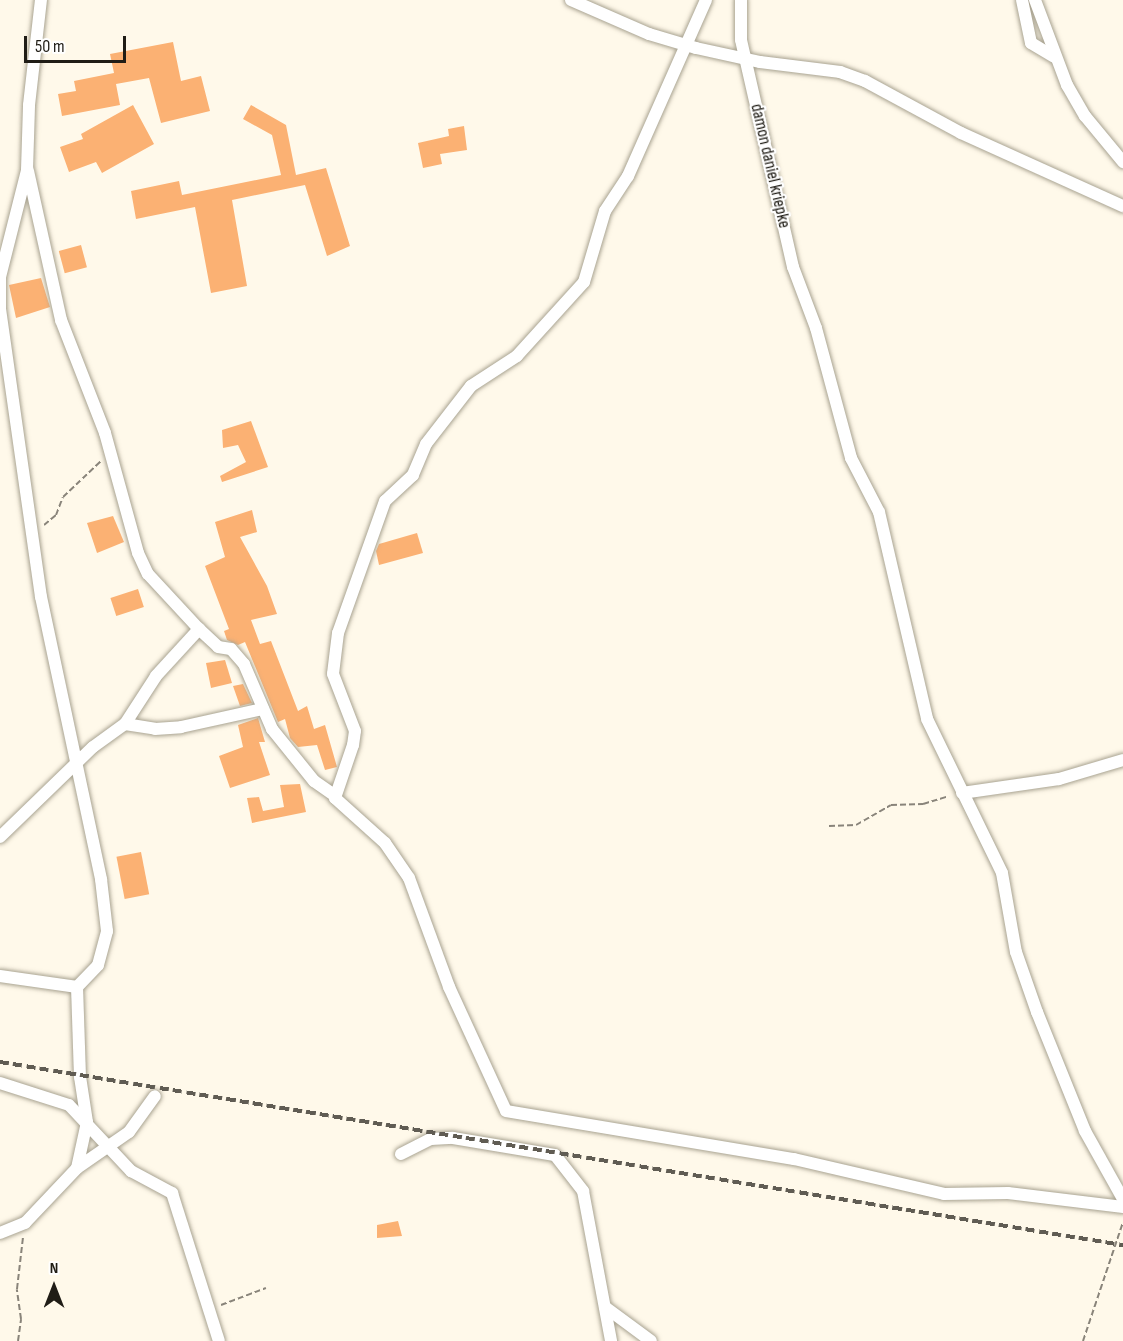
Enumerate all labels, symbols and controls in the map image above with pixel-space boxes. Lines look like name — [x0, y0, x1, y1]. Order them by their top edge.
scale bar — [27, 24, 129, 62]
text: 50 m — [35, 36, 65, 57]
street label: damon daniel kriepke — [745, 102, 795, 230]
north arrow — [24, 1257, 84, 1317]
text: N — [50, 1259, 58, 1278]

